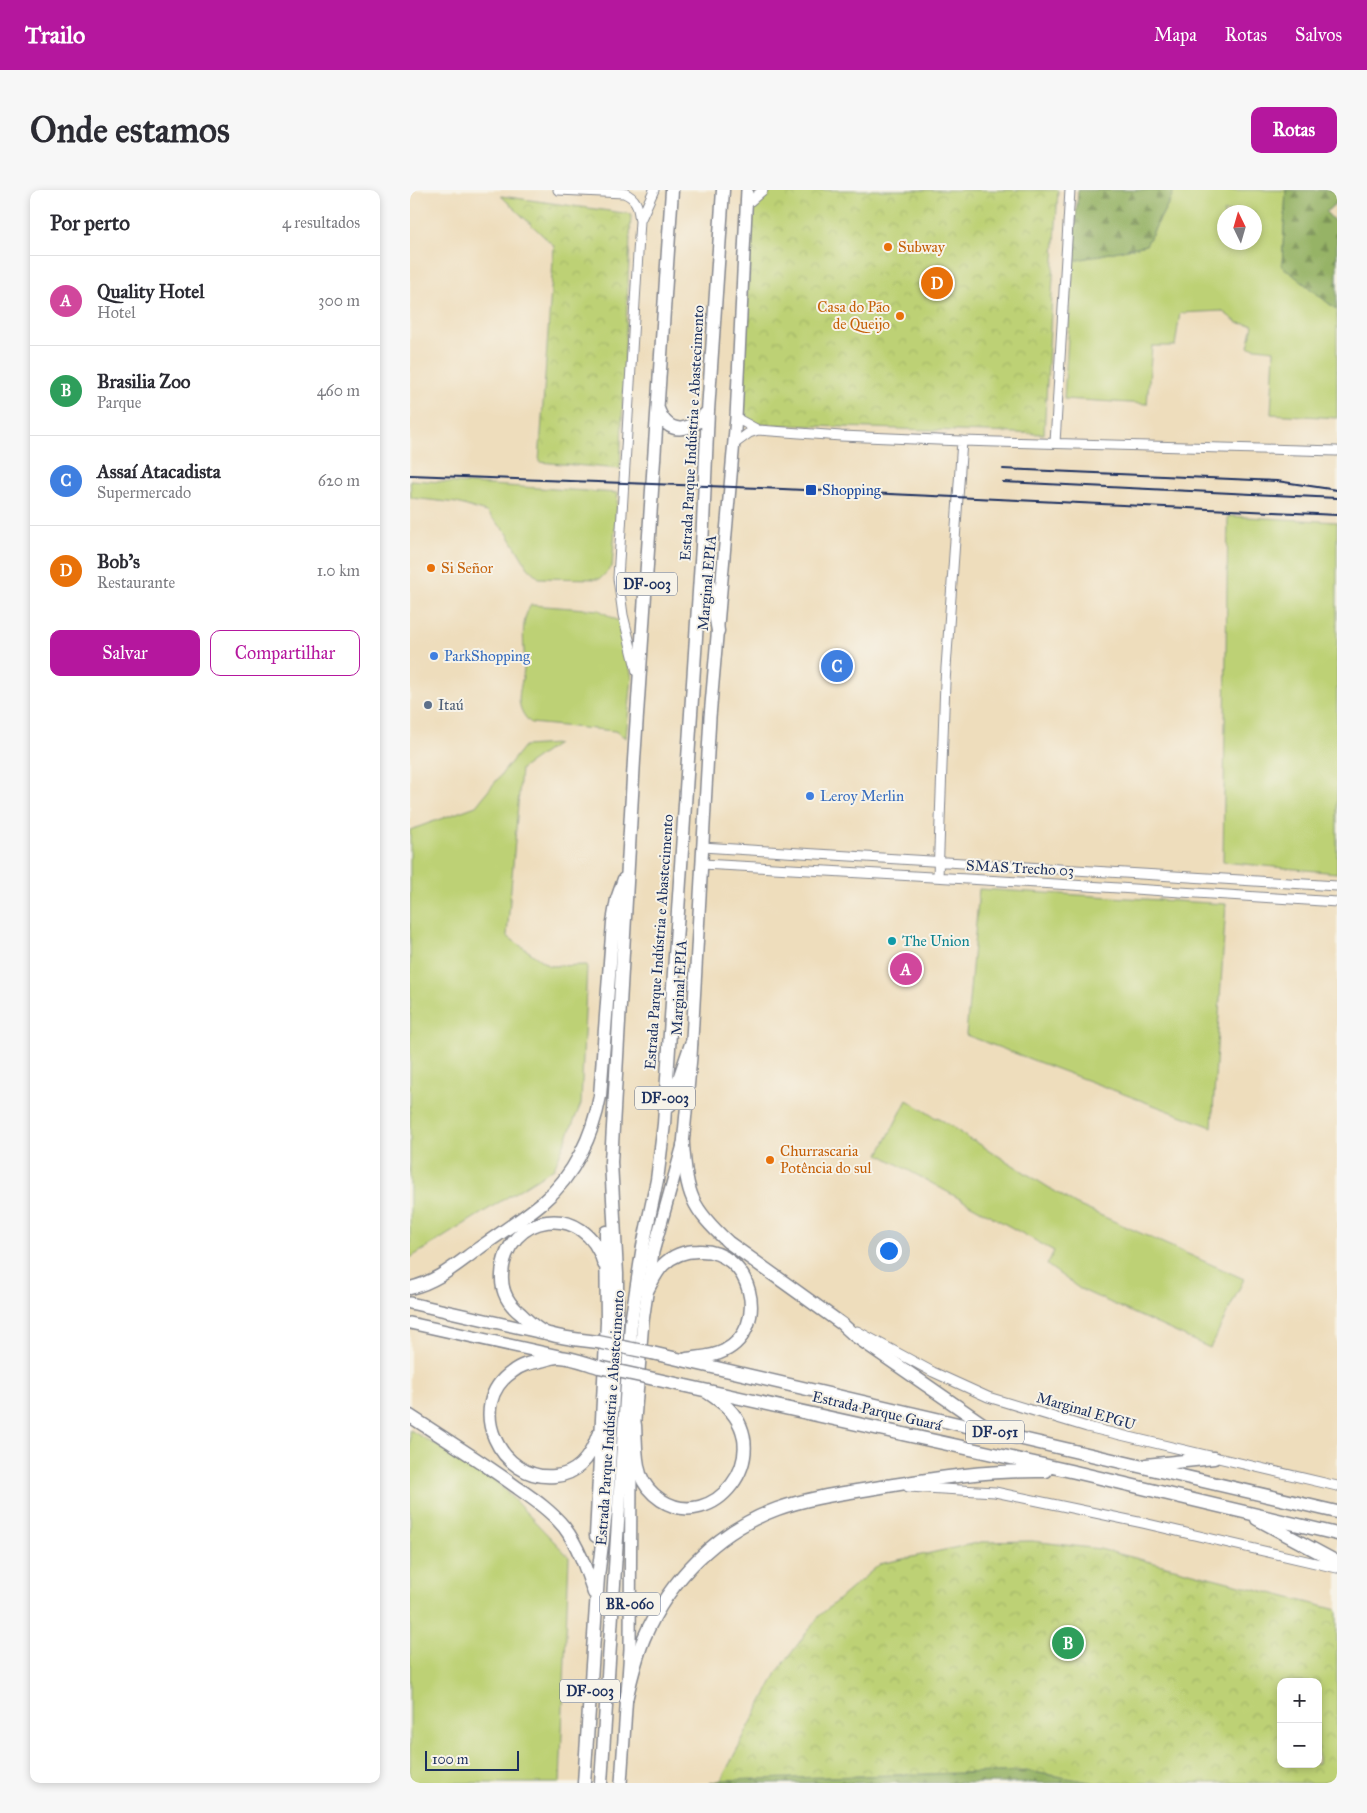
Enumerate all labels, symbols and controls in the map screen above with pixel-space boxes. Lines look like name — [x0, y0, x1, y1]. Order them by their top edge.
text: Trailo — [25, 20, 85, 50]
text: Mapa — [1154, 24, 1197, 46]
text: Rotas — [1225, 24, 1267, 46]
text: Salvos — [1295, 24, 1342, 46]
button: Rotas — [1251, 107, 1337, 153]
text: Onde estamos — [30, 109, 230, 152]
north arrow — [1217, 205, 1262, 250]
text: Por perto — [50, 210, 130, 236]
text: 4 resultados — [282, 213, 360, 232]
place label: Subway — [898, 238, 946, 256]
marker: Subway — [882, 241, 894, 253]
pin: D — [921, 264, 953, 302]
text: Quality Hotel — [97, 280, 204, 303]
text: A — [61, 291, 71, 310]
text: 300 m — [318, 291, 360, 310]
place label: Casa do Pão de Queijo — [817, 298, 890, 333]
text: Hotel — [97, 303, 135, 322]
street label: Estrada Parque Indústria e Abastecimento — [676, 304, 709, 561]
marker: Casa do Pão de Queijo — [894, 310, 906, 322]
text: Brasilia Zoo — [97, 370, 191, 393]
text: B — [61, 381, 71, 400]
text: 460 m — [317, 381, 360, 400]
text: Parque — [97, 393, 141, 412]
text: Assaí Atacadista — [97, 460, 221, 483]
text: C — [61, 471, 71, 490]
text: 620 m — [318, 471, 360, 490]
place label: Shopping — [822, 481, 882, 499]
text: Supermercado — [97, 483, 191, 502]
marker: Shopping — [804, 483, 818, 497]
street label: Marginal EPIA — [694, 534, 720, 632]
text: Bob's — [97, 550, 140, 573]
place label: Si Señor — [441, 559, 494, 577]
text: D — [60, 561, 72, 580]
text: 1.0 km — [317, 561, 360, 580]
marker: Si Señor — [425, 562, 437, 574]
road number: DF-003 — [617, 572, 677, 596]
text: Restaurante — [97, 573, 175, 592]
button: Salvar — [50, 630, 200, 676]
button: Compartilhar — [210, 630, 360, 676]
place label: ParkShopping — [444, 647, 531, 665]
pin: C — [821, 647, 853, 685]
marker: ParkShopping — [428, 650, 440, 662]
place label: Itaú — [438, 696, 464, 714]
marker: Itaú — [422, 699, 434, 711]
place label: Leroy Merlin — [820, 787, 904, 805]
marker: Leroy Merlin — [804, 790, 816, 802]
street label: Estrada Parque Indústria e Abastecimento — [641, 813, 678, 1070]
street label: SMAS Trecho 03 — [966, 856, 1074, 880]
place label: The Union — [902, 932, 970, 950]
marker: The Union — [886, 935, 898, 947]
street label: Marginal EPIA — [667, 940, 691, 1036]
pin: A — [890, 950, 922, 988]
road number: DF-003 — [635, 1086, 695, 1110]
place label: Churrascaria Potência do sul — [780, 1142, 872, 1177]
marker: Churrascaria Potência do sul — [764, 1154, 776, 1166]
your location — [876, 1238, 902, 1264]
street label: Estrada Parque Indústria e Abastecimento — [592, 1289, 629, 1546]
street label: Estrada Parque Guará — [810, 1387, 944, 1436]
street label: Marginal EPGU — [1034, 1388, 1138, 1434]
road number: DF-051 — [966, 1420, 1024, 1444]
road number: BR-060 — [600, 1592, 660, 1616]
pin: B — [1052, 1624, 1084, 1662]
map controls — [1277, 1678, 1322, 1768]
button: + — [1277, 1678, 1322, 1723]
road number: DF-003 — [560, 1680, 620, 1702]
button: − — [1277, 1723, 1322, 1768]
scale bar — [425, 1748, 519, 1771]
text: 100 m — [432, 1751, 469, 1768]

